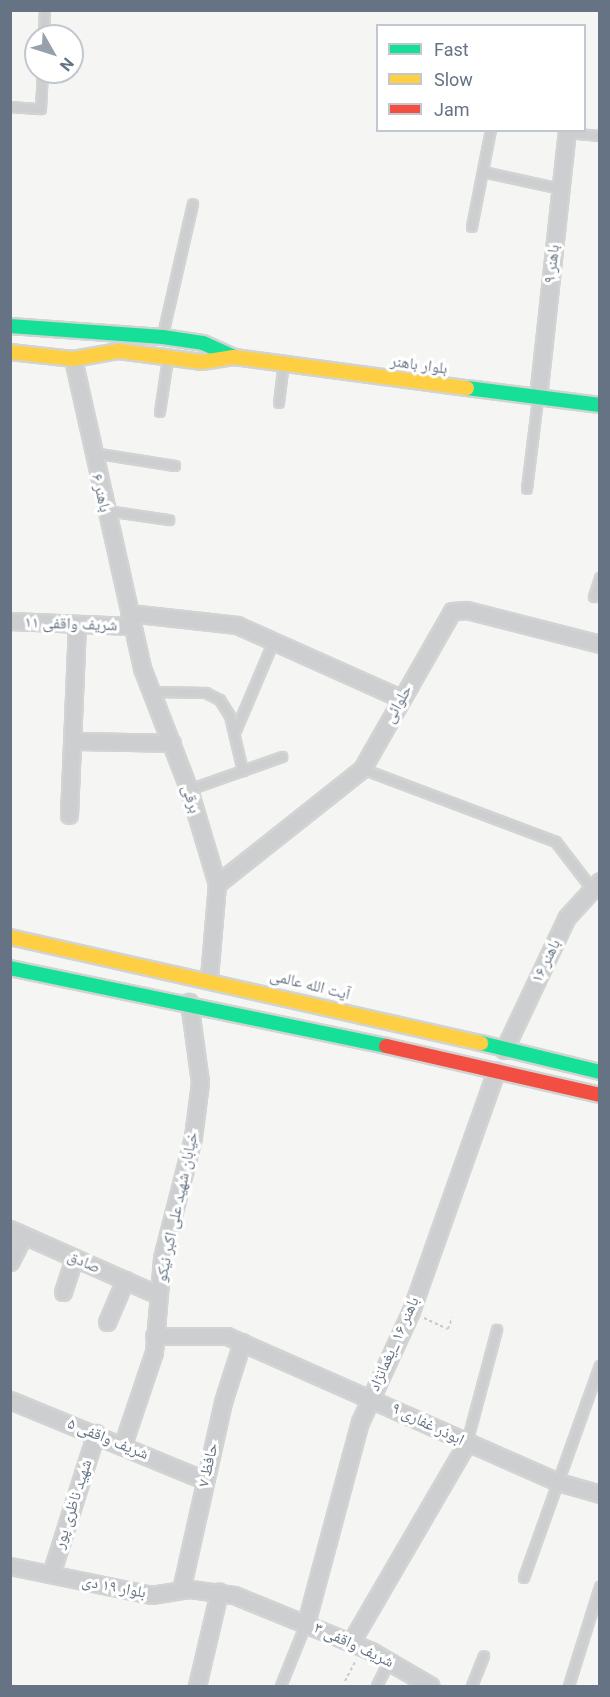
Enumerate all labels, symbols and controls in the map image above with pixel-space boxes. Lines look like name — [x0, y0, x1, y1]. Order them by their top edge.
north arrow — [24, 24, 84, 84]
legend — [376, 24, 586, 132]
text: Fast — [434, 39, 469, 60]
text: N — [56, 54, 78, 75]
text: Slow — [434, 69, 473, 90]
text: Jam — [434, 99, 470, 120]
street label: باهنر ۹ — [540, 244, 564, 284]
street label: بلوار باهنر — [389, 351, 449, 379]
street label: باهنر ۶ — [87, 472, 115, 514]
street label: شریف واقفی ۱۱ — [24, 613, 118, 635]
street label: حلوائی — [380, 682, 416, 726]
street label: برقی — [178, 783, 204, 815]
street label: باهنر ۱۶ — [527, 936, 565, 986]
street label: آیت الله عالمی — [268, 966, 352, 1004]
street label: خیابان شهید علی اکبر نیکو — [152, 1130, 202, 1284]
street label: صادق — [65, 1246, 103, 1278]
street label: باهنر ۱۶ _یغمانژاد — [365, 1294, 423, 1394]
street label: ابوذر غفاری ۹ — [389, 1398, 467, 1450]
street label: شریف واقفی ۵ — [65, 1414, 151, 1464]
street label: حافظ ۷ — [194, 1441, 222, 1489]
street label: شهید ناظری پور — [50, 1457, 96, 1551]
street label: بلوار ۱۹ دی — [80, 1571, 148, 1603]
street label: شریف واقفی ۳ — [311, 1618, 397, 1672]

